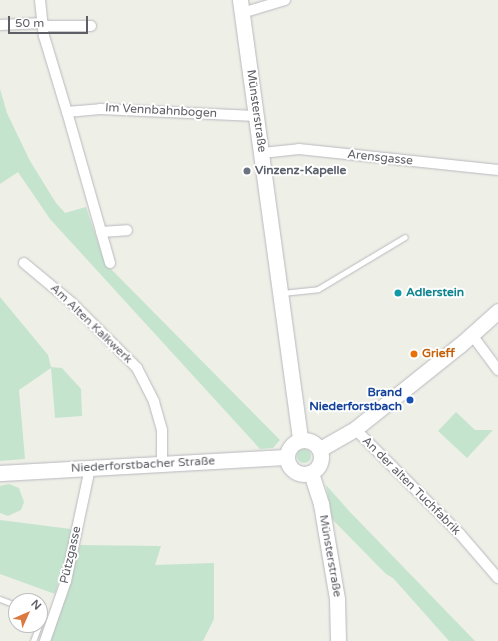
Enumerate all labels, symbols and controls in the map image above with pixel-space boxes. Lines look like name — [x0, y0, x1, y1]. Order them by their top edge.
scale bar — [10, 8, 90, 34]
text: 50 m — [15, 16, 44, 30]
street label: Münsterstraße — [243, 69, 269, 153]
street label: Im Vennbahnbogen — [105, 101, 217, 121]
street label: Arensgasse — [347, 147, 413, 169]
place label: Vinzenz-Kapelle — [255, 164, 346, 178]
marker: Vinzenz-Kapelle — [242, 166, 252, 176]
street label: Am Alten Kalkwerk — [47, 281, 135, 367]
place label: Adlerstein — [406, 286, 464, 300]
marker: Adlerstein — [393, 288, 403, 298]
place label: Grieff — [422, 347, 455, 361]
marker: Grieff — [409, 349, 419, 359]
place label: Brand Niederforstbach — [309, 386, 402, 414]
marker: Brand Niederforstbach — [405, 395, 415, 405]
street label: An der alten Tuchfabrik — [359, 434, 463, 538]
street label: Niederforstbacher Straße — [71, 454, 215, 476]
street label: Münsterstraße — [316, 514, 344, 598]
street label: Pützgasse — [57, 525, 85, 585]
north arrow — [8, 593, 48, 633]
text: N — [28, 597, 44, 613]

